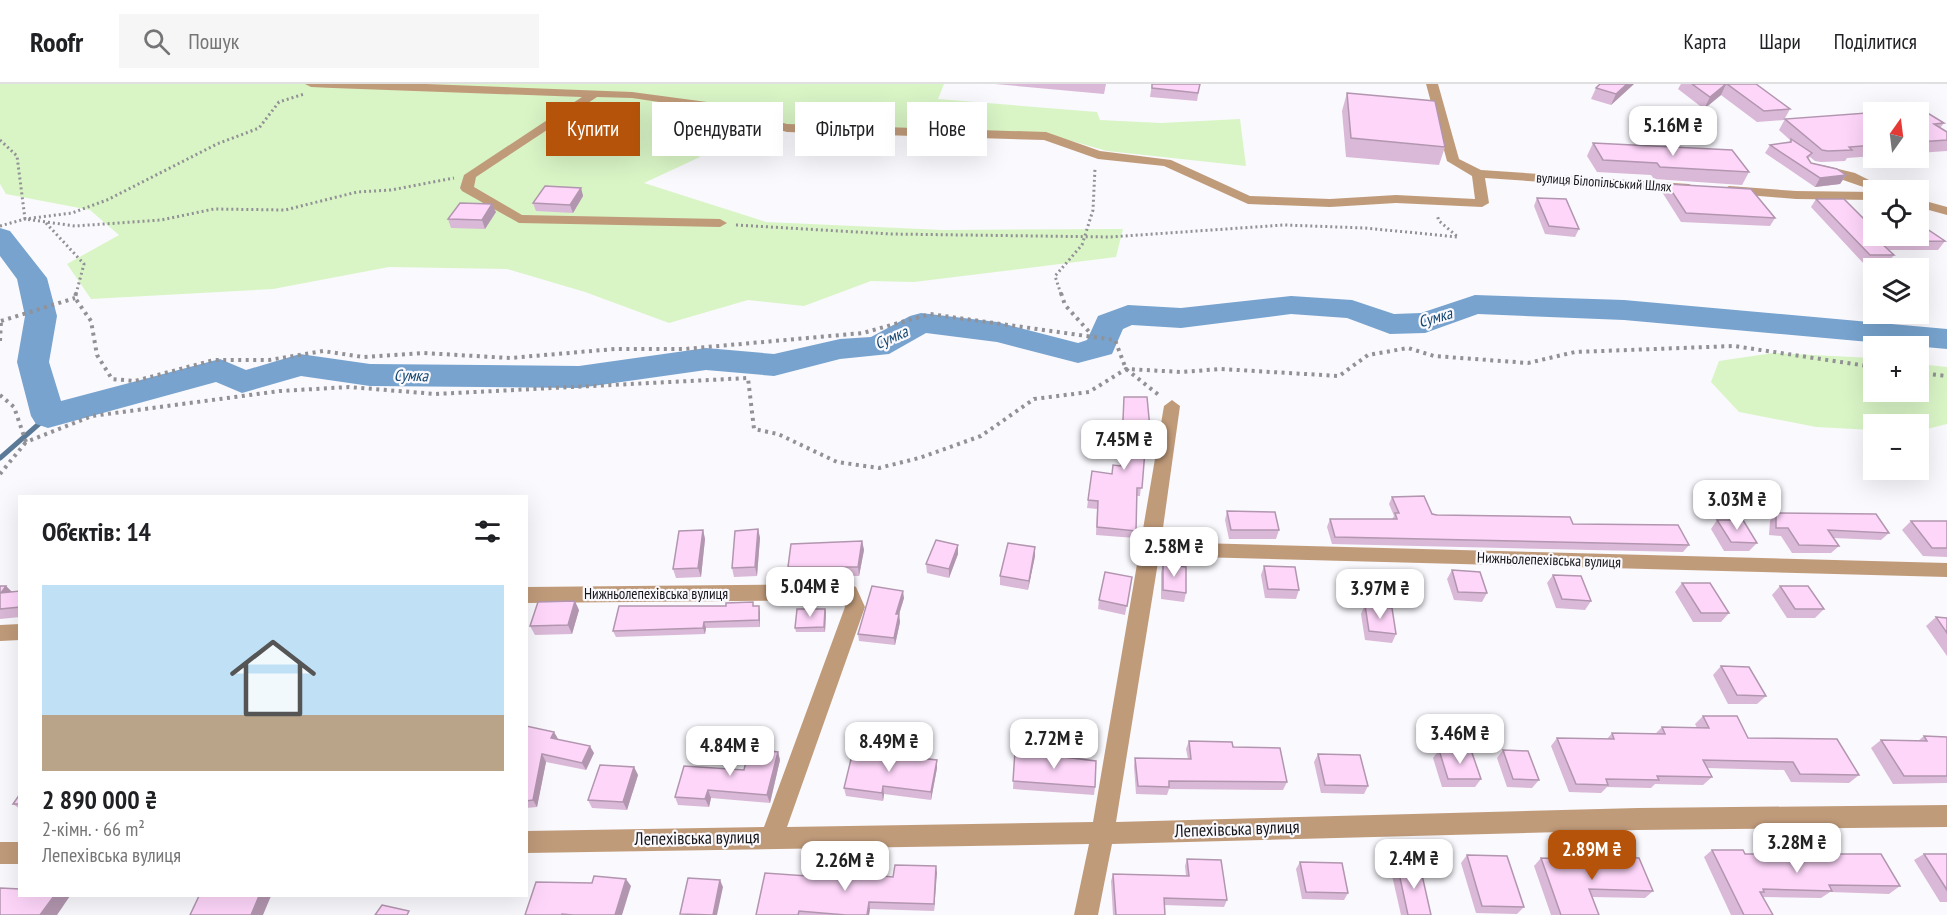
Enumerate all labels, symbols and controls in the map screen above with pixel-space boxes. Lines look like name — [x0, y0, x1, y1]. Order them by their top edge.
search box — [119, 14, 539, 68]
text: Roofr — [30, 23, 83, 60]
icon: search — [140, 25, 173, 58]
text: Пошук — [188, 27, 239, 55]
text: Карта — [1684, 28, 1726, 55]
text: Шари — [1759, 28, 1801, 55]
text: Поділитися — [1834, 28, 1917, 55]
chip: Купити — [546, 102, 640, 156]
chip: Орендувати — [652, 102, 783, 156]
chip: Фільтри — [795, 102, 895, 156]
chip: Нове — [907, 102, 987, 156]
north arrow — [1863, 102, 1929, 168]
map controls — [1863, 102, 1929, 480]
pin: 5.16M ₴ — [1618, 106, 1728, 157]
text: 5.16M ₴ — [1643, 112, 1703, 138]
street label: вулиця Білопільський Шлях — [1536, 168, 1673, 196]
button: locate — [1863, 180, 1929, 246]
button: layers — [1863, 258, 1929, 324]
water label: Сумка — [1416, 302, 1456, 331]
water label: Сумка — [871, 320, 912, 353]
button: + — [1863, 336, 1929, 402]
water label: Сумка — [394, 365, 430, 385]
button: − — [1863, 414, 1929, 480]
pin: 7.45M ₴ — [1069, 420, 1179, 471]
text: 7.45M ₴ — [1095, 426, 1153, 452]
pin: 3.03M ₴ — [1682, 480, 1792, 531]
text: 3.03M ₴ — [1707, 486, 1767, 512]
text: Об’єктів: 14 — [42, 515, 151, 548]
icon: filters — [471, 515, 504, 548]
pin: 2.58M ₴ — [1119, 527, 1229, 578]
text: 2.58M ₴ — [1144, 533, 1204, 559]
street label: Нижньолепехівська вулиця — [1477, 547, 1621, 572]
pin: 5.04M ₴ — [755, 567, 865, 618]
pin: 3.97M ₴ — [1325, 569, 1435, 620]
text: 5.04M ₴ — [780, 573, 840, 599]
text: 3.97M ₴ — [1350, 575, 1410, 601]
street label: Нижньолепехівська вулиця — [584, 584, 728, 603]
icon: home — [219, 624, 327, 732]
pin: 3.46M ₴ — [1405, 714, 1515, 765]
pin: 2.72M ₴ — [999, 719, 1109, 770]
text: 3.46M ₴ — [1430, 720, 1490, 746]
pin: 8.49M ₴ — [834, 722, 944, 773]
text: 2.72M ₴ — [1024, 725, 1084, 751]
pin: 4.84M ₴ — [675, 726, 785, 777]
text: 8.49M ₴ — [859, 728, 919, 754]
text: 4.84M ₴ — [700, 732, 760, 758]
text: 2 890 000 ₴ — [42, 783, 157, 816]
street label: Лепехівська вулиця — [1173, 815, 1300, 842]
text: 2-кімн. · 66 m² — [42, 816, 145, 842]
pin: 3.28M ₴ — [1742, 823, 1852, 874]
street label: Лепехівська вулиця — [633, 825, 760, 850]
text: 3.28M ₴ — [1767, 829, 1827, 855]
pin: 2.89M ₴ — [1537, 830, 1647, 881]
text: 2.89M ₴ — [1562, 836, 1622, 862]
pin: 2.4M ₴ — [1365, 839, 1463, 890]
pin: 2.26M ₴ — [790, 841, 900, 892]
text: Лепехівська вулиця — [42, 842, 181, 868]
text: 2.4M ₴ — [1389, 845, 1439, 871]
text: 2.26M ₴ — [815, 847, 875, 873]

